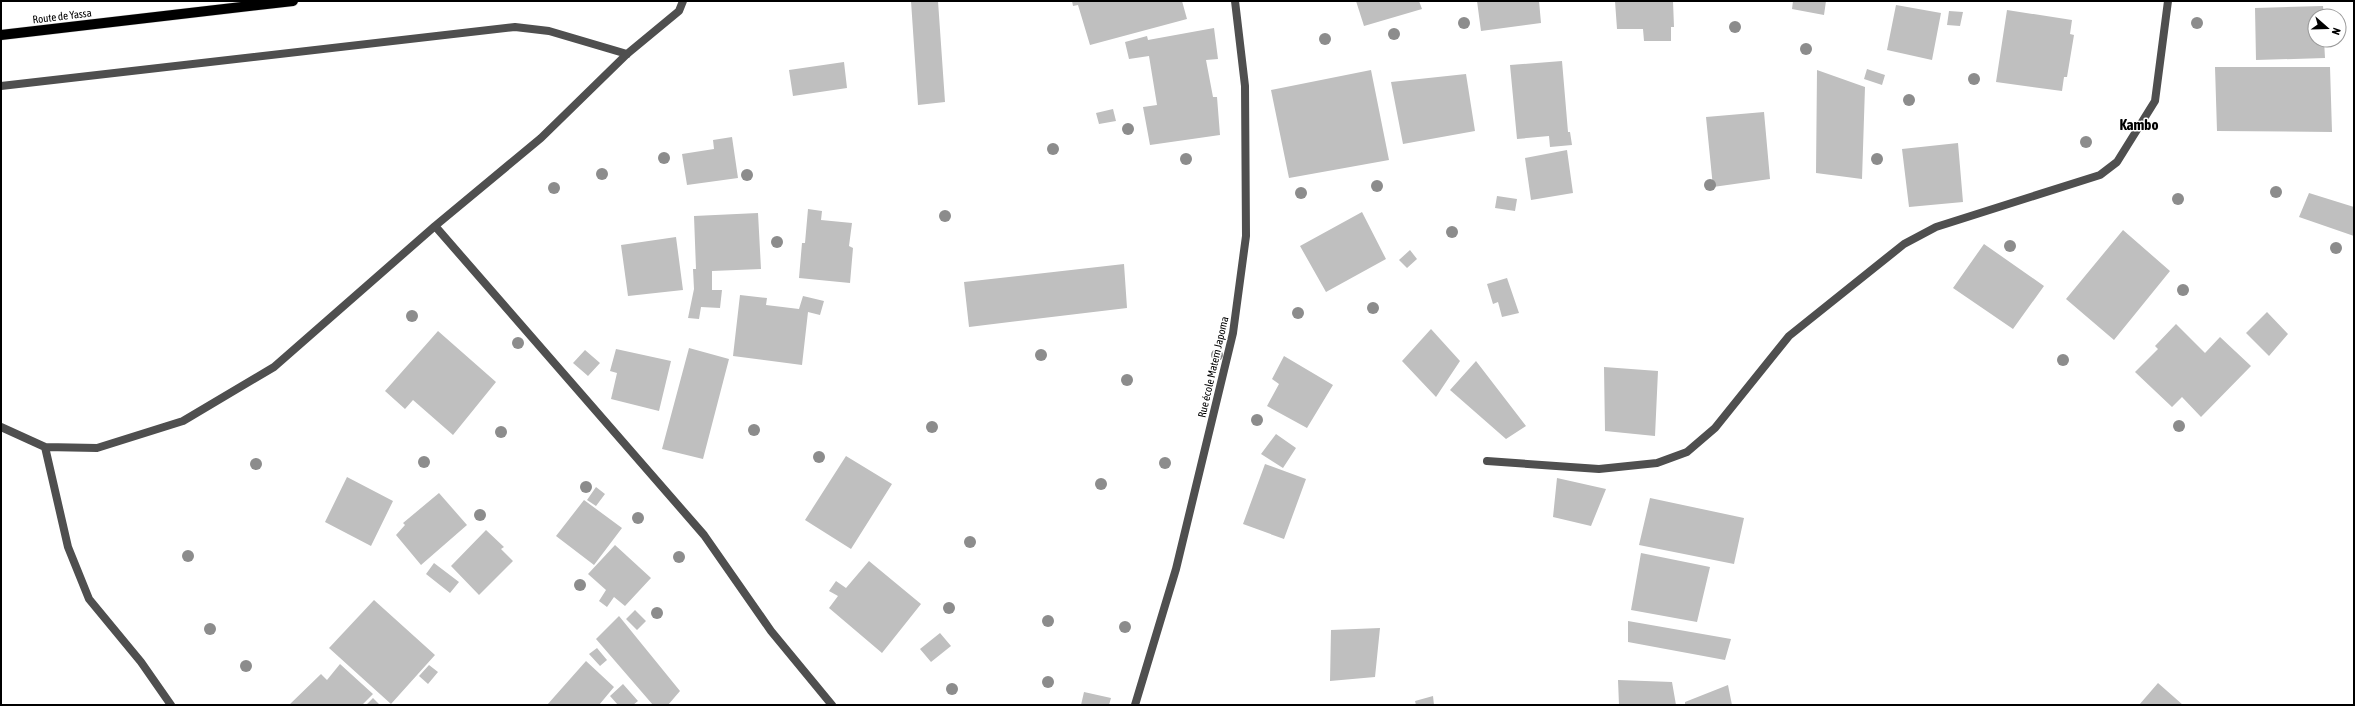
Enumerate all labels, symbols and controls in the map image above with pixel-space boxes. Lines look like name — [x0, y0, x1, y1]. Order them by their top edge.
street label: Route de Yassa — [32, 6, 92, 26]
north arrow — [2307, 8, 2347, 48]
text: N — [2330, 26, 2343, 37]
district label: Kambo — [2120, 116, 2159, 133]
street label: Rue école Matern Japoma — [1196, 315, 1230, 419]

